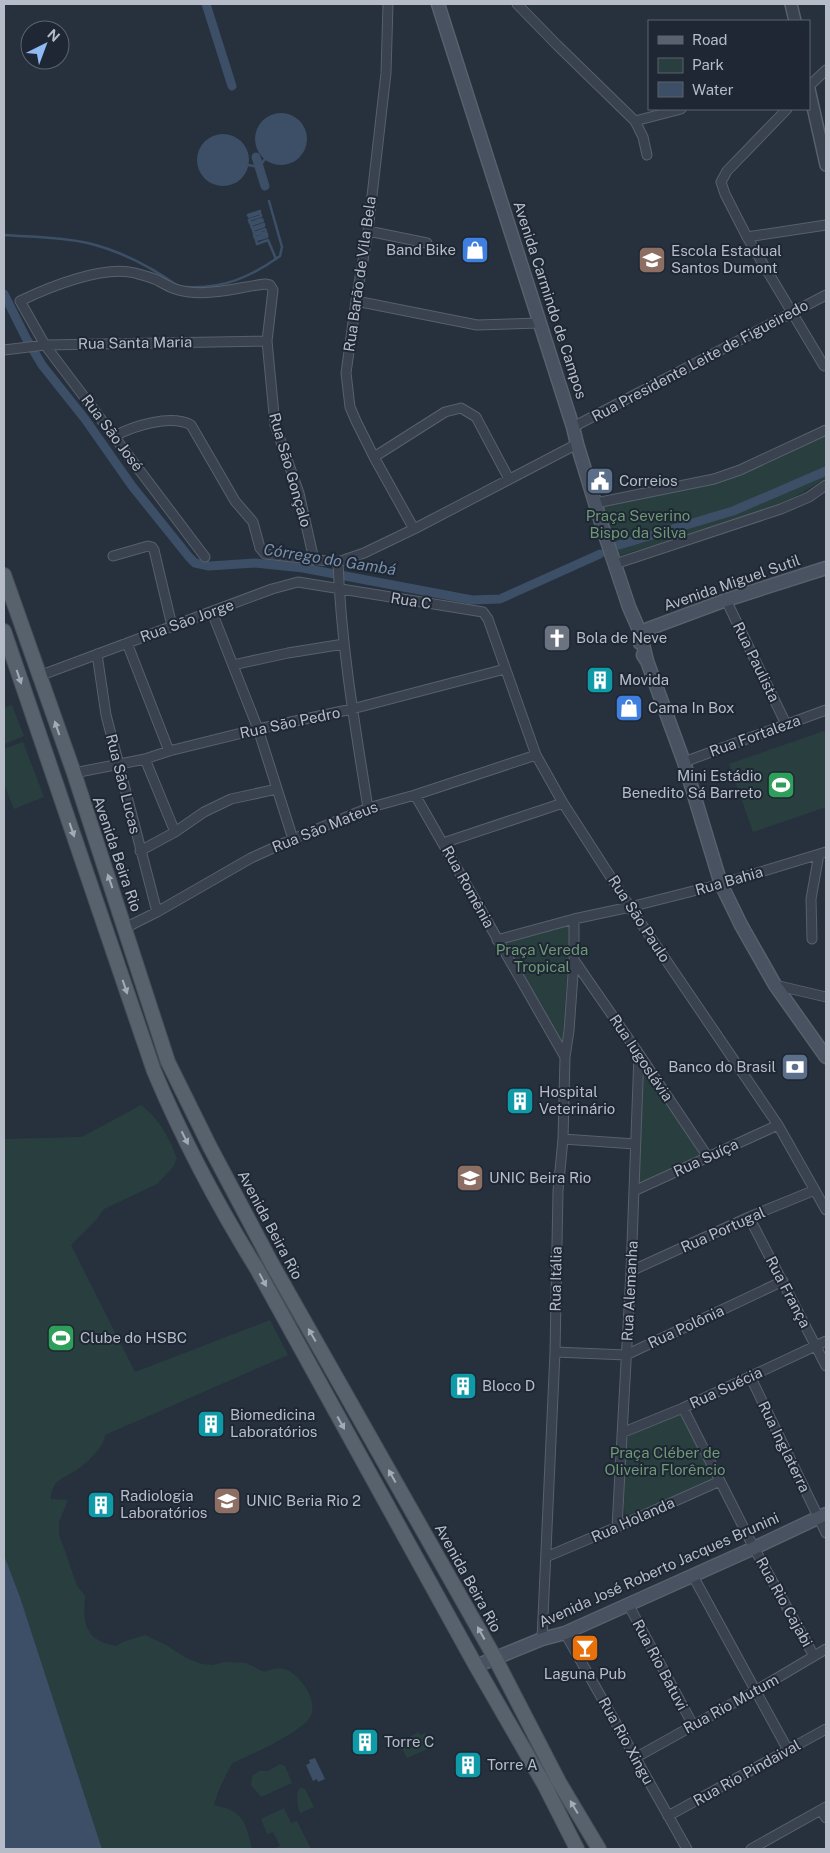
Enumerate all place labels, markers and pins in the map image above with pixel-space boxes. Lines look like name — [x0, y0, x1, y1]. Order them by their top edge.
shop icon: Band Bike — [460, 235, 490, 265]
place label: Band Bike — [386, 241, 456, 258]
place label: Escola Estadual Santos Dumont — [671, 242, 782, 276]
school or university icon: Escola Estadual Santos Dumont — [637, 245, 667, 275]
public building icon: Correios — [585, 466, 615, 496]
place label: Correios — [619, 472, 678, 489]
church icon: Bola de Neve — [542, 623, 572, 653]
place label: Bola de Neve — [576, 629, 667, 646]
building icon: Movida — [585, 665, 615, 695]
place label: Movida — [619, 671, 669, 688]
shop icon: Cama In Box — [614, 693, 644, 723]
place label: Cama In Box — [648, 699, 735, 716]
place label: Mini Estádio Benedito Sá Barreto — [622, 767, 762, 801]
sports icon: Mini Estádio Benedito Sá Barreto — [766, 770, 796, 800]
bank icon: Banco do Brasil — [780, 1052, 810, 1082]
place label: Banco do Brasil — [668, 1058, 776, 1075]
place label: Hospital Veterinário — [539, 1083, 615, 1117]
building icon: Hospital Veterinário — [505, 1086, 535, 1116]
school or university icon: UNIC Beira Rio — [455, 1163, 485, 1193]
place label: UNIC Beira Rio — [489, 1169, 591, 1186]
sports icon: Clube do HSBC — [46, 1323, 76, 1353]
place label: Clube do HSBC — [80, 1329, 187, 1346]
building icon: Bloco D — [448, 1371, 478, 1401]
place label: Bloco D — [482, 1377, 535, 1394]
place label: Biomedicina Laboratórios — [230, 1406, 317, 1440]
building icon: Biomedicina Laboratórios — [196, 1409, 226, 1439]
school or university icon: UNIC Beria Rio 2 — [212, 1486, 242, 1516]
place label: Radiologia Laboratórios — [120, 1487, 207, 1521]
building icon: Radiologia Laboratórios — [86, 1490, 116, 1520]
place label: UNIC Beria Rio 2 — [246, 1492, 361, 1509]
bar icon: Laguna Pub — [570, 1633, 600, 1663]
place label: Laguna Pub — [544, 1665, 626, 1682]
building icon: Torre C — [350, 1727, 380, 1757]
place label: Torre C — [384, 1733, 434, 1750]
building icon: Torre A — [453, 1750, 483, 1780]
place label: Torre A — [487, 1756, 538, 1773]

